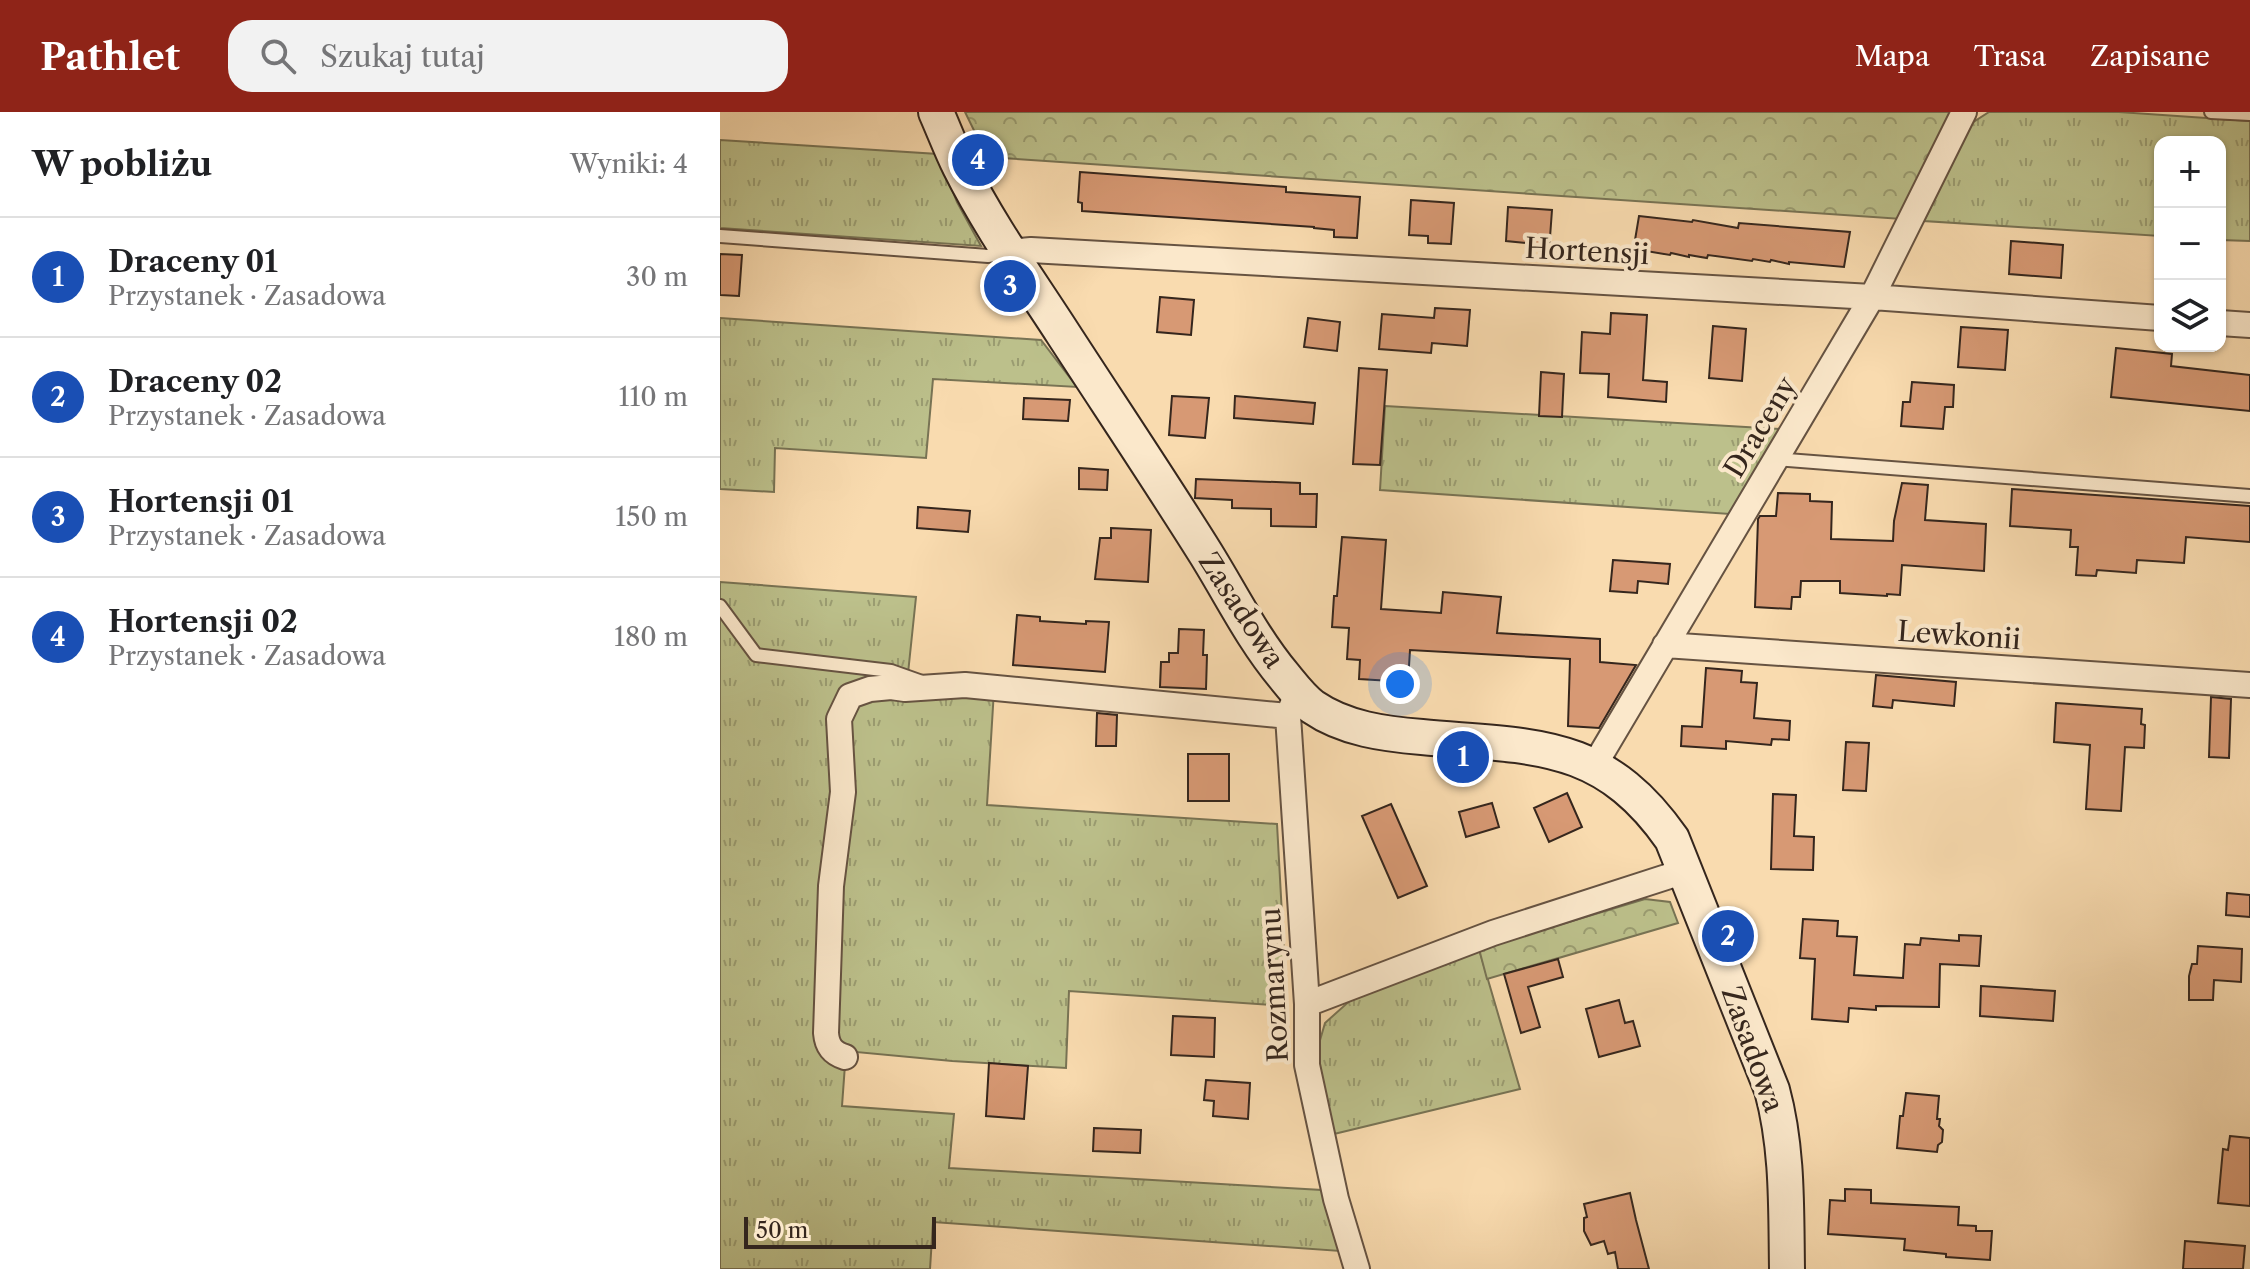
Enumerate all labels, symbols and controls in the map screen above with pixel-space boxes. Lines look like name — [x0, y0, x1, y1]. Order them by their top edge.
search box — [228, 20, 788, 92]
text: Pathlet — [40, 33, 180, 80]
icon: search — [256, 34, 300, 78]
text: Szukaj tutaj — [320, 38, 485, 75]
text: Mapa — [1855, 39, 1930, 73]
text: Trasa — [1974, 39, 2046, 73]
text: Zapisane — [2090, 39, 2210, 73]
pin: 4 — [952, 130, 1004, 190]
map controls — [2154, 136, 2226, 352]
button: + — [2154, 136, 2226, 208]
text: W pobliżu — [32, 143, 212, 185]
text: Wyniki: 4 — [570, 148, 688, 180]
button: − — [2154, 208, 2226, 280]
street label: Hortensji — [1524, 231, 1650, 271]
text: Draceny 01 — [108, 243, 278, 280]
pin: 3 — [984, 256, 1036, 316]
text: 1 — [52, 261, 64, 293]
text: 30 m — [626, 261, 688, 293]
text: Przystanek · Zasadowa — [108, 280, 386, 312]
button: layers — [2154, 280, 2226, 352]
text: Draceny 02 — [108, 363, 282, 400]
street label: Draceny — [1717, 370, 1804, 484]
text: 2 — [50, 381, 66, 413]
text: 110 m — [619, 381, 688, 413]
text: Przystanek · Zasadowa — [108, 400, 386, 432]
text: Hortensji 01 — [108, 483, 294, 520]
text: 3 — [51, 501, 65, 533]
text: 150 m — [615, 501, 688, 533]
text: Przystanek · Zasadowa — [108, 520, 386, 552]
street label: Zasadowa — [1192, 546, 1292, 674]
text: Hortensji 02 — [108, 603, 298, 640]
street label: Lewkonii — [1896, 614, 2022, 656]
text: 4 — [50, 621, 66, 653]
text: 180 m — [614, 621, 688, 653]
text: Przystanek · Zasadowa — [108, 640, 386, 672]
your location — [1380, 664, 1420, 704]
pin: 1 — [1437, 727, 1489, 787]
pin: 2 — [1702, 906, 1754, 966]
street label: Rozmarynu — [1253, 907, 1295, 1063]
street label: Zasadowa — [1715, 982, 1791, 1117]
scale bar — [744, 1213, 936, 1249]
text: 50 m — [756, 1217, 808, 1244]

